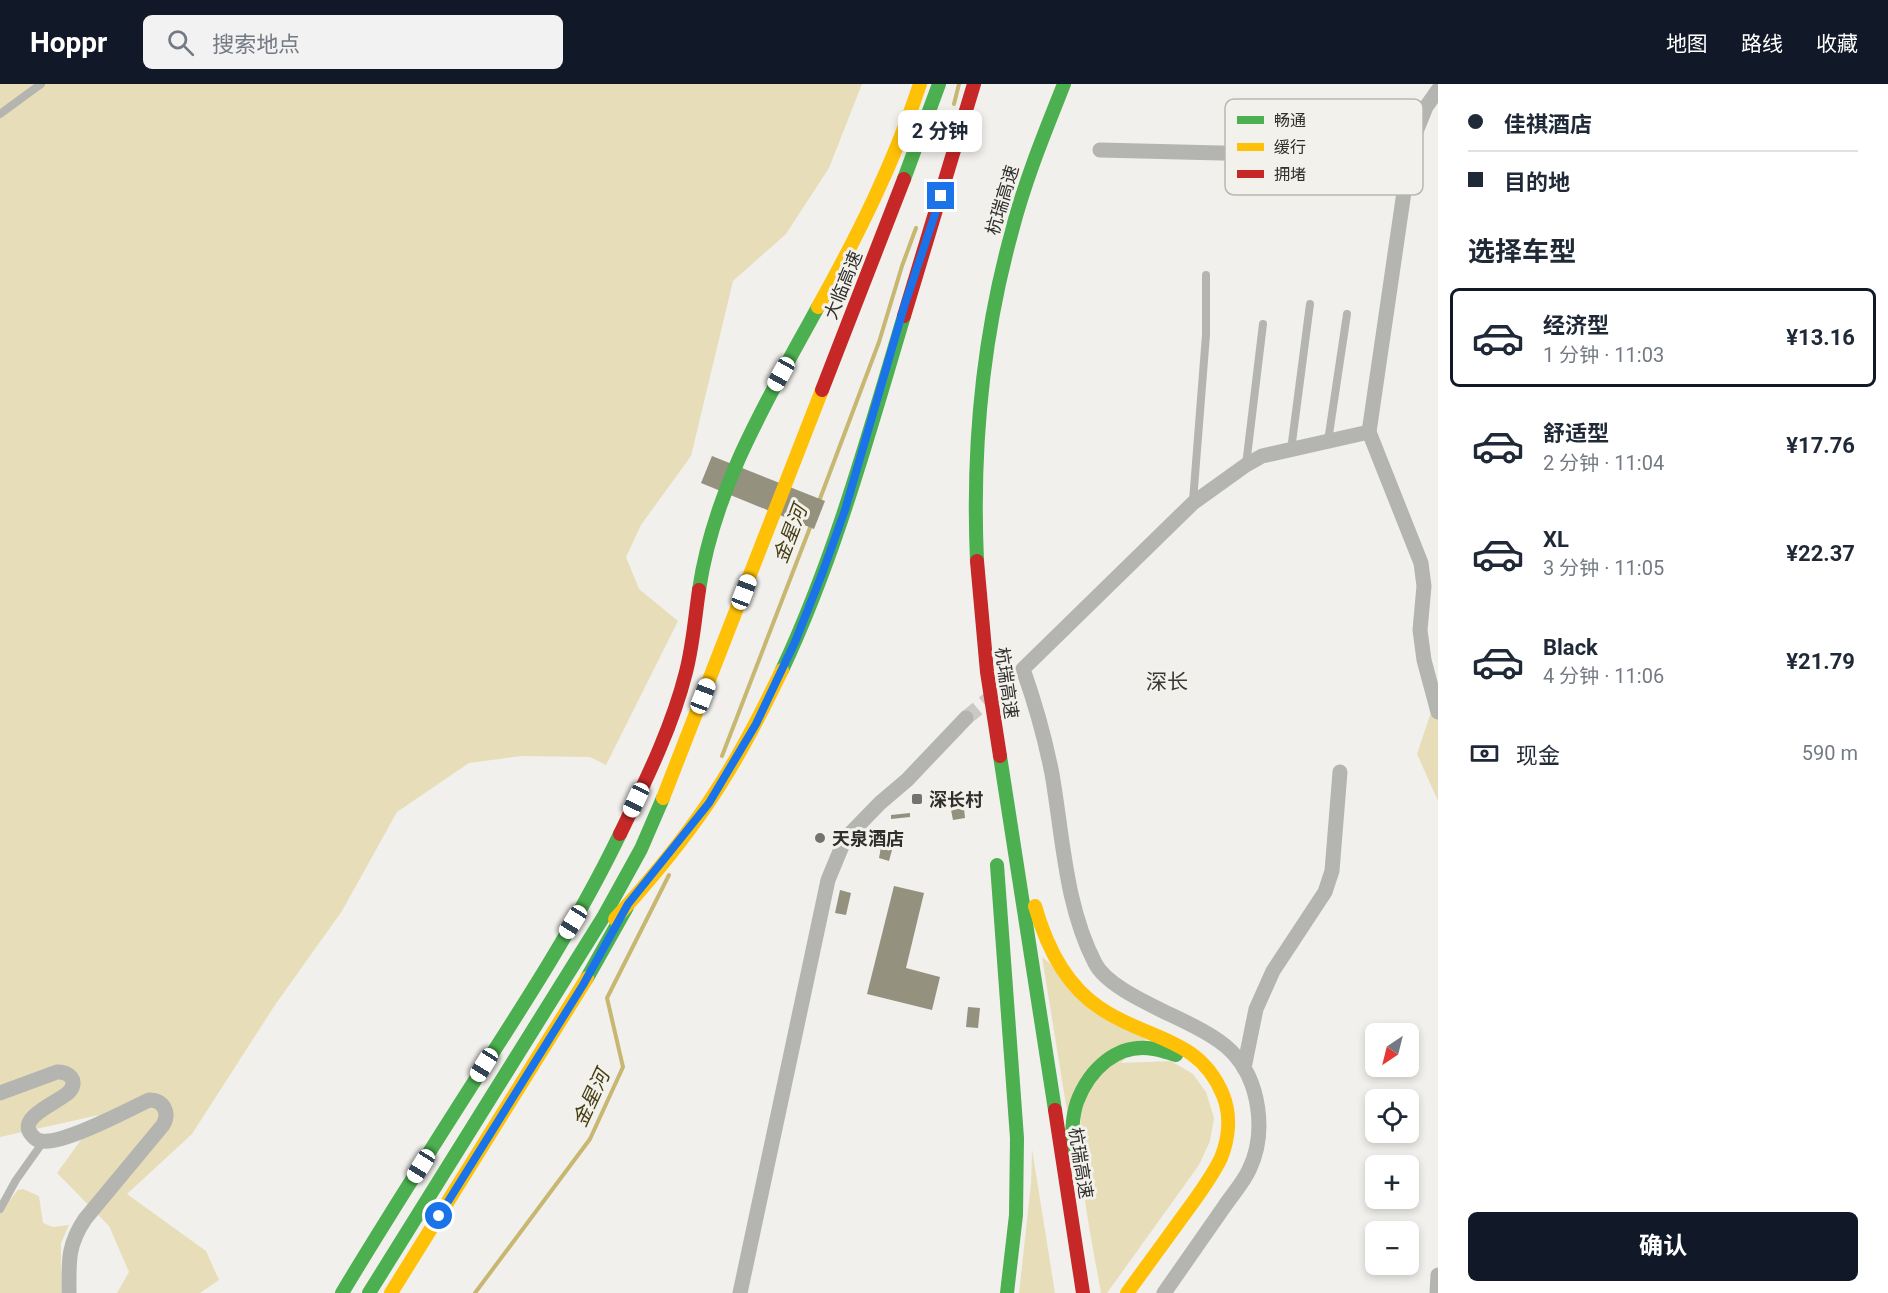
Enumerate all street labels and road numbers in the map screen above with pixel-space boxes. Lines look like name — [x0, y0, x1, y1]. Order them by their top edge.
street label: 杭瑞高速 — [981, 163, 1023, 237]
street label: 大临高速 — [820, 248, 866, 322]
street label: 杭瑞高速 — [992, 646, 1022, 720]
street label: 杭瑞高速 — [1065, 1126, 1097, 1200]

